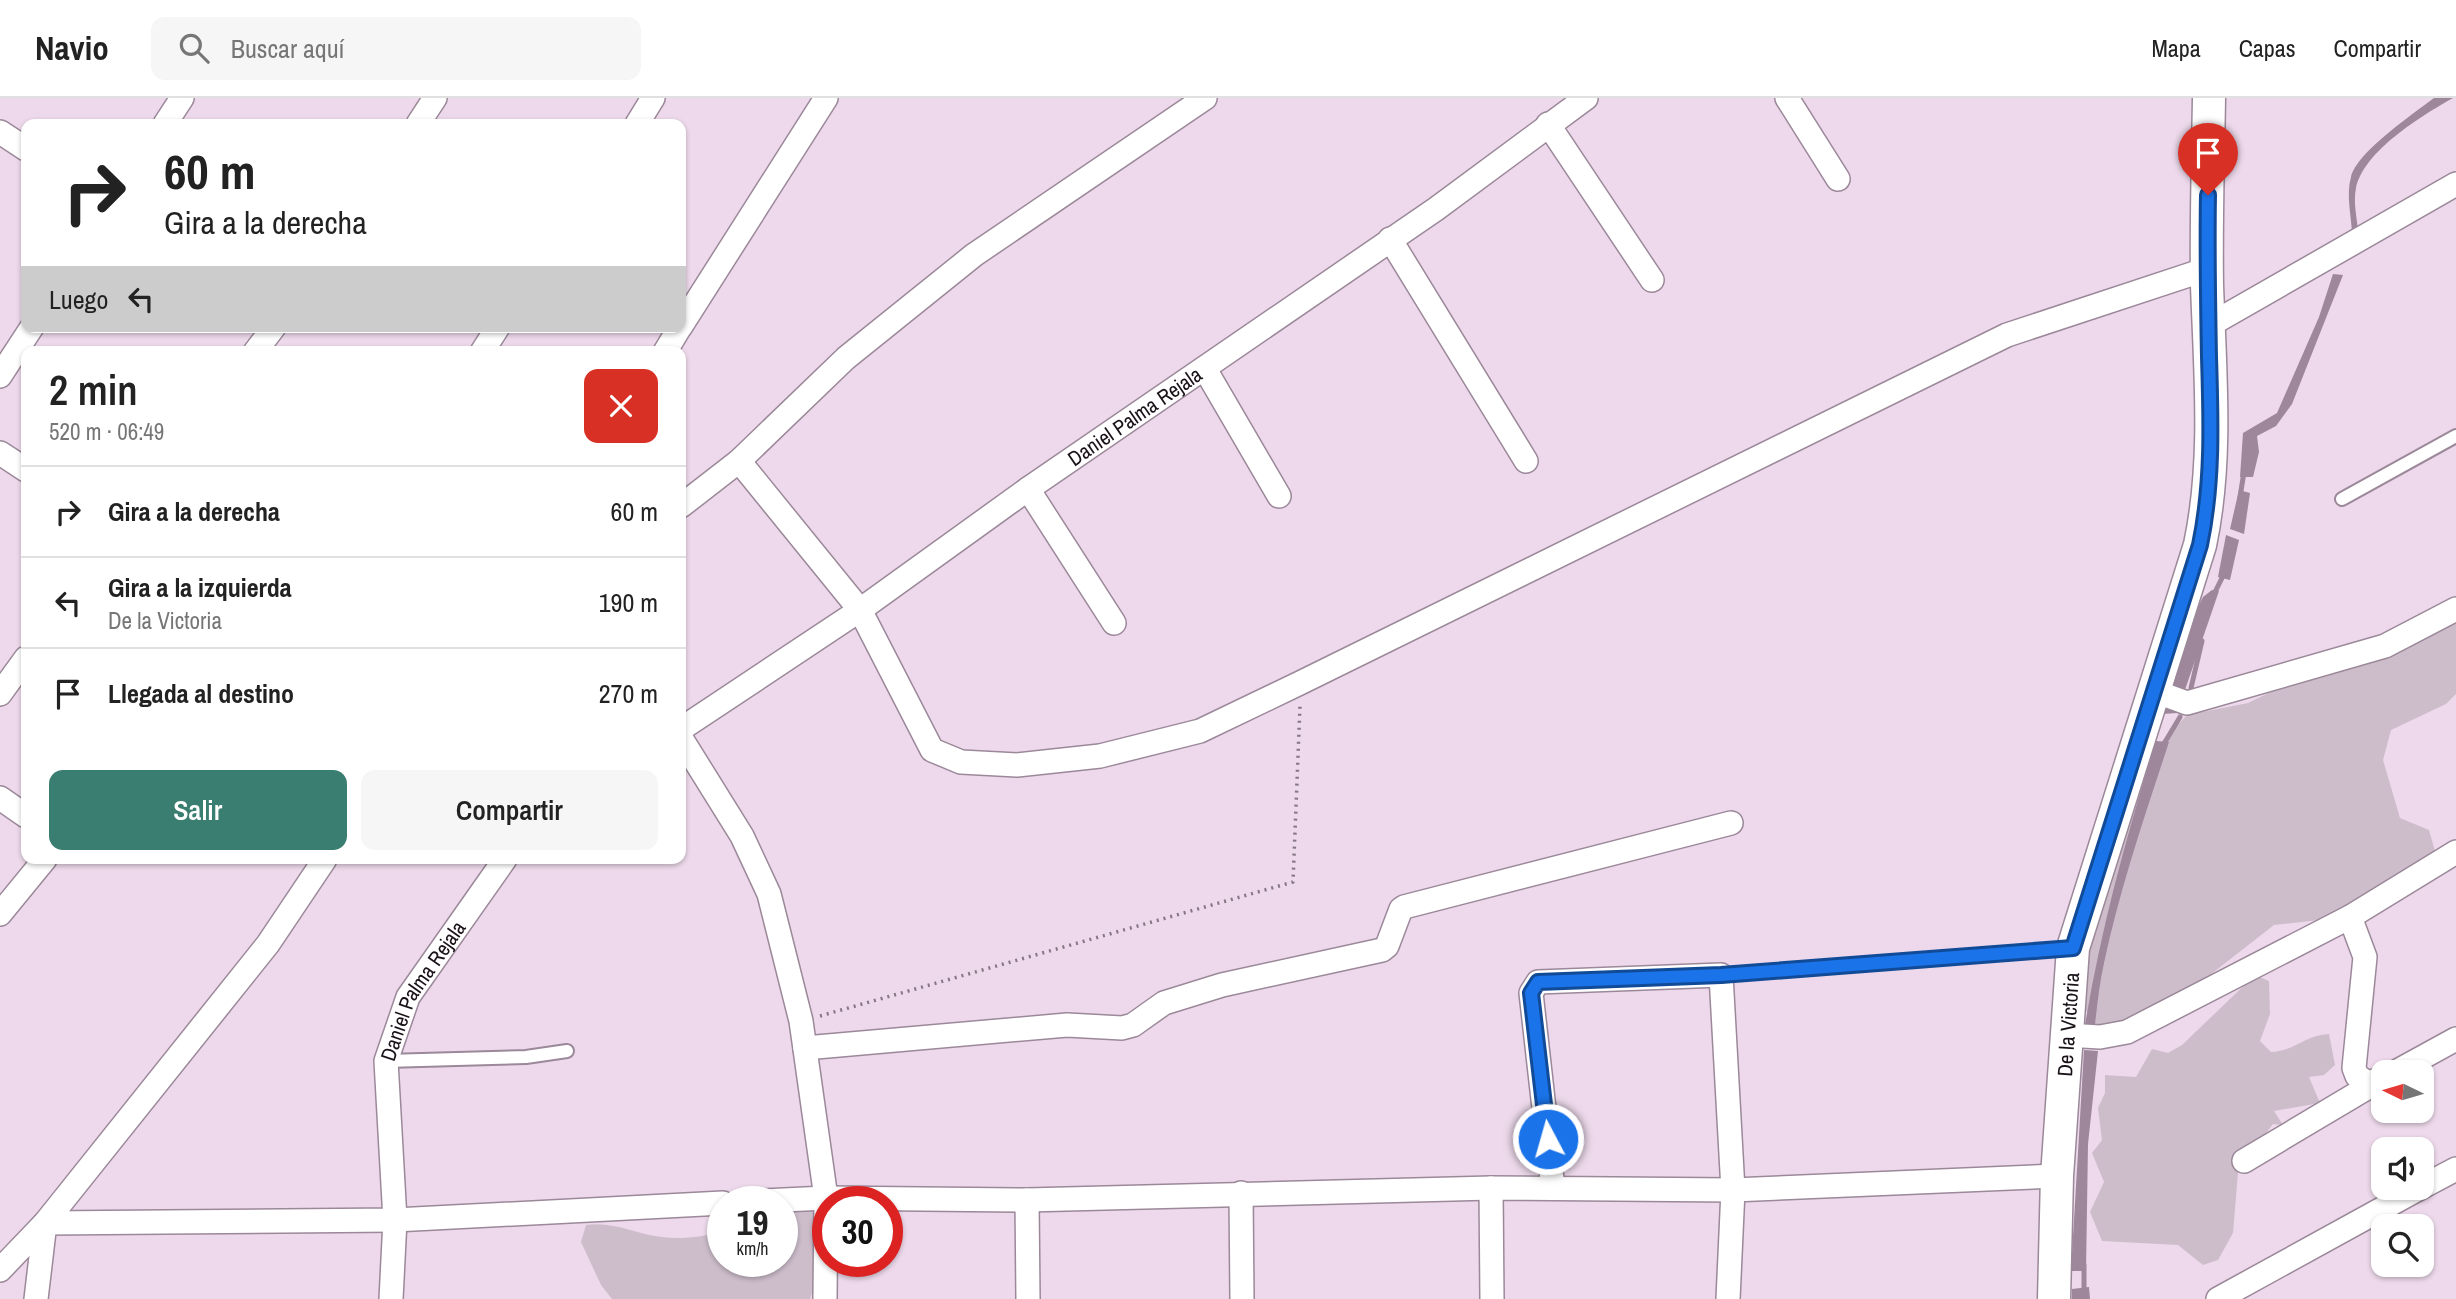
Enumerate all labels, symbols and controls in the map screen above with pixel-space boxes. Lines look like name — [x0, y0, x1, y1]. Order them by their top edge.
search box — [151, 17, 641, 80]
text: Navio — [35, 26, 109, 70]
icon: search — [175, 29, 213, 67]
text: Buscar aquí — [231, 31, 344, 66]
text: Mapa — [2151, 32, 2201, 64]
text: Capas — [2239, 32, 2296, 64]
text: Compartir — [2334, 32, 2421, 64]
pin — [2178, 123, 2238, 195]
icon: arrive — [2189, 134, 2227, 172]
text: 60 m — [164, 138, 256, 204]
icon: right — [49, 147, 140, 238]
text: Gira a la derecha — [164, 201, 367, 244]
icon: left — [122, 280, 160, 318]
text: Luego — [49, 282, 108, 317]
street label: Daniel Palma Rejala — [1061, 359, 1208, 472]
text: 2 min — [49, 362, 138, 418]
button: close — [584, 369, 658, 443]
text: 520 m · 06:49 — [49, 416, 164, 447]
icon: right — [49, 493, 87, 531]
text: Gira a la derecha — [108, 494, 280, 529]
text: 60 m — [611, 494, 658, 529]
text: Gira a la izquierda — [108, 570, 292, 605]
icon: left — [49, 584, 87, 622]
text: 190 m — [599, 585, 658, 620]
text: De la Victoria — [108, 605, 222, 636]
icon: arrive — [49, 675, 87, 713]
text: Llegada al destino — [108, 676, 294, 711]
text: 270 m — [599, 676, 658, 711]
button: Salir — [49, 770, 347, 850]
button: Compartir — [361, 770, 658, 850]
street label: Daniel Palma Rejala — [373, 914, 472, 1065]
street label: De la Victoria — [2050, 971, 2086, 1077]
north arrow — [2371, 1060, 2434, 1124]
map controls — [2371, 1060, 2434, 1277]
position arrow — [1511, 1102, 1585, 1176]
button: sound — [2371, 1137, 2434, 1200]
speed limit sign: 30 — [812, 1186, 903, 1277]
text: 19 — [737, 1199, 768, 1246]
button: search — [2371, 1214, 2434, 1277]
text: km/h — [737, 1236, 769, 1261]

